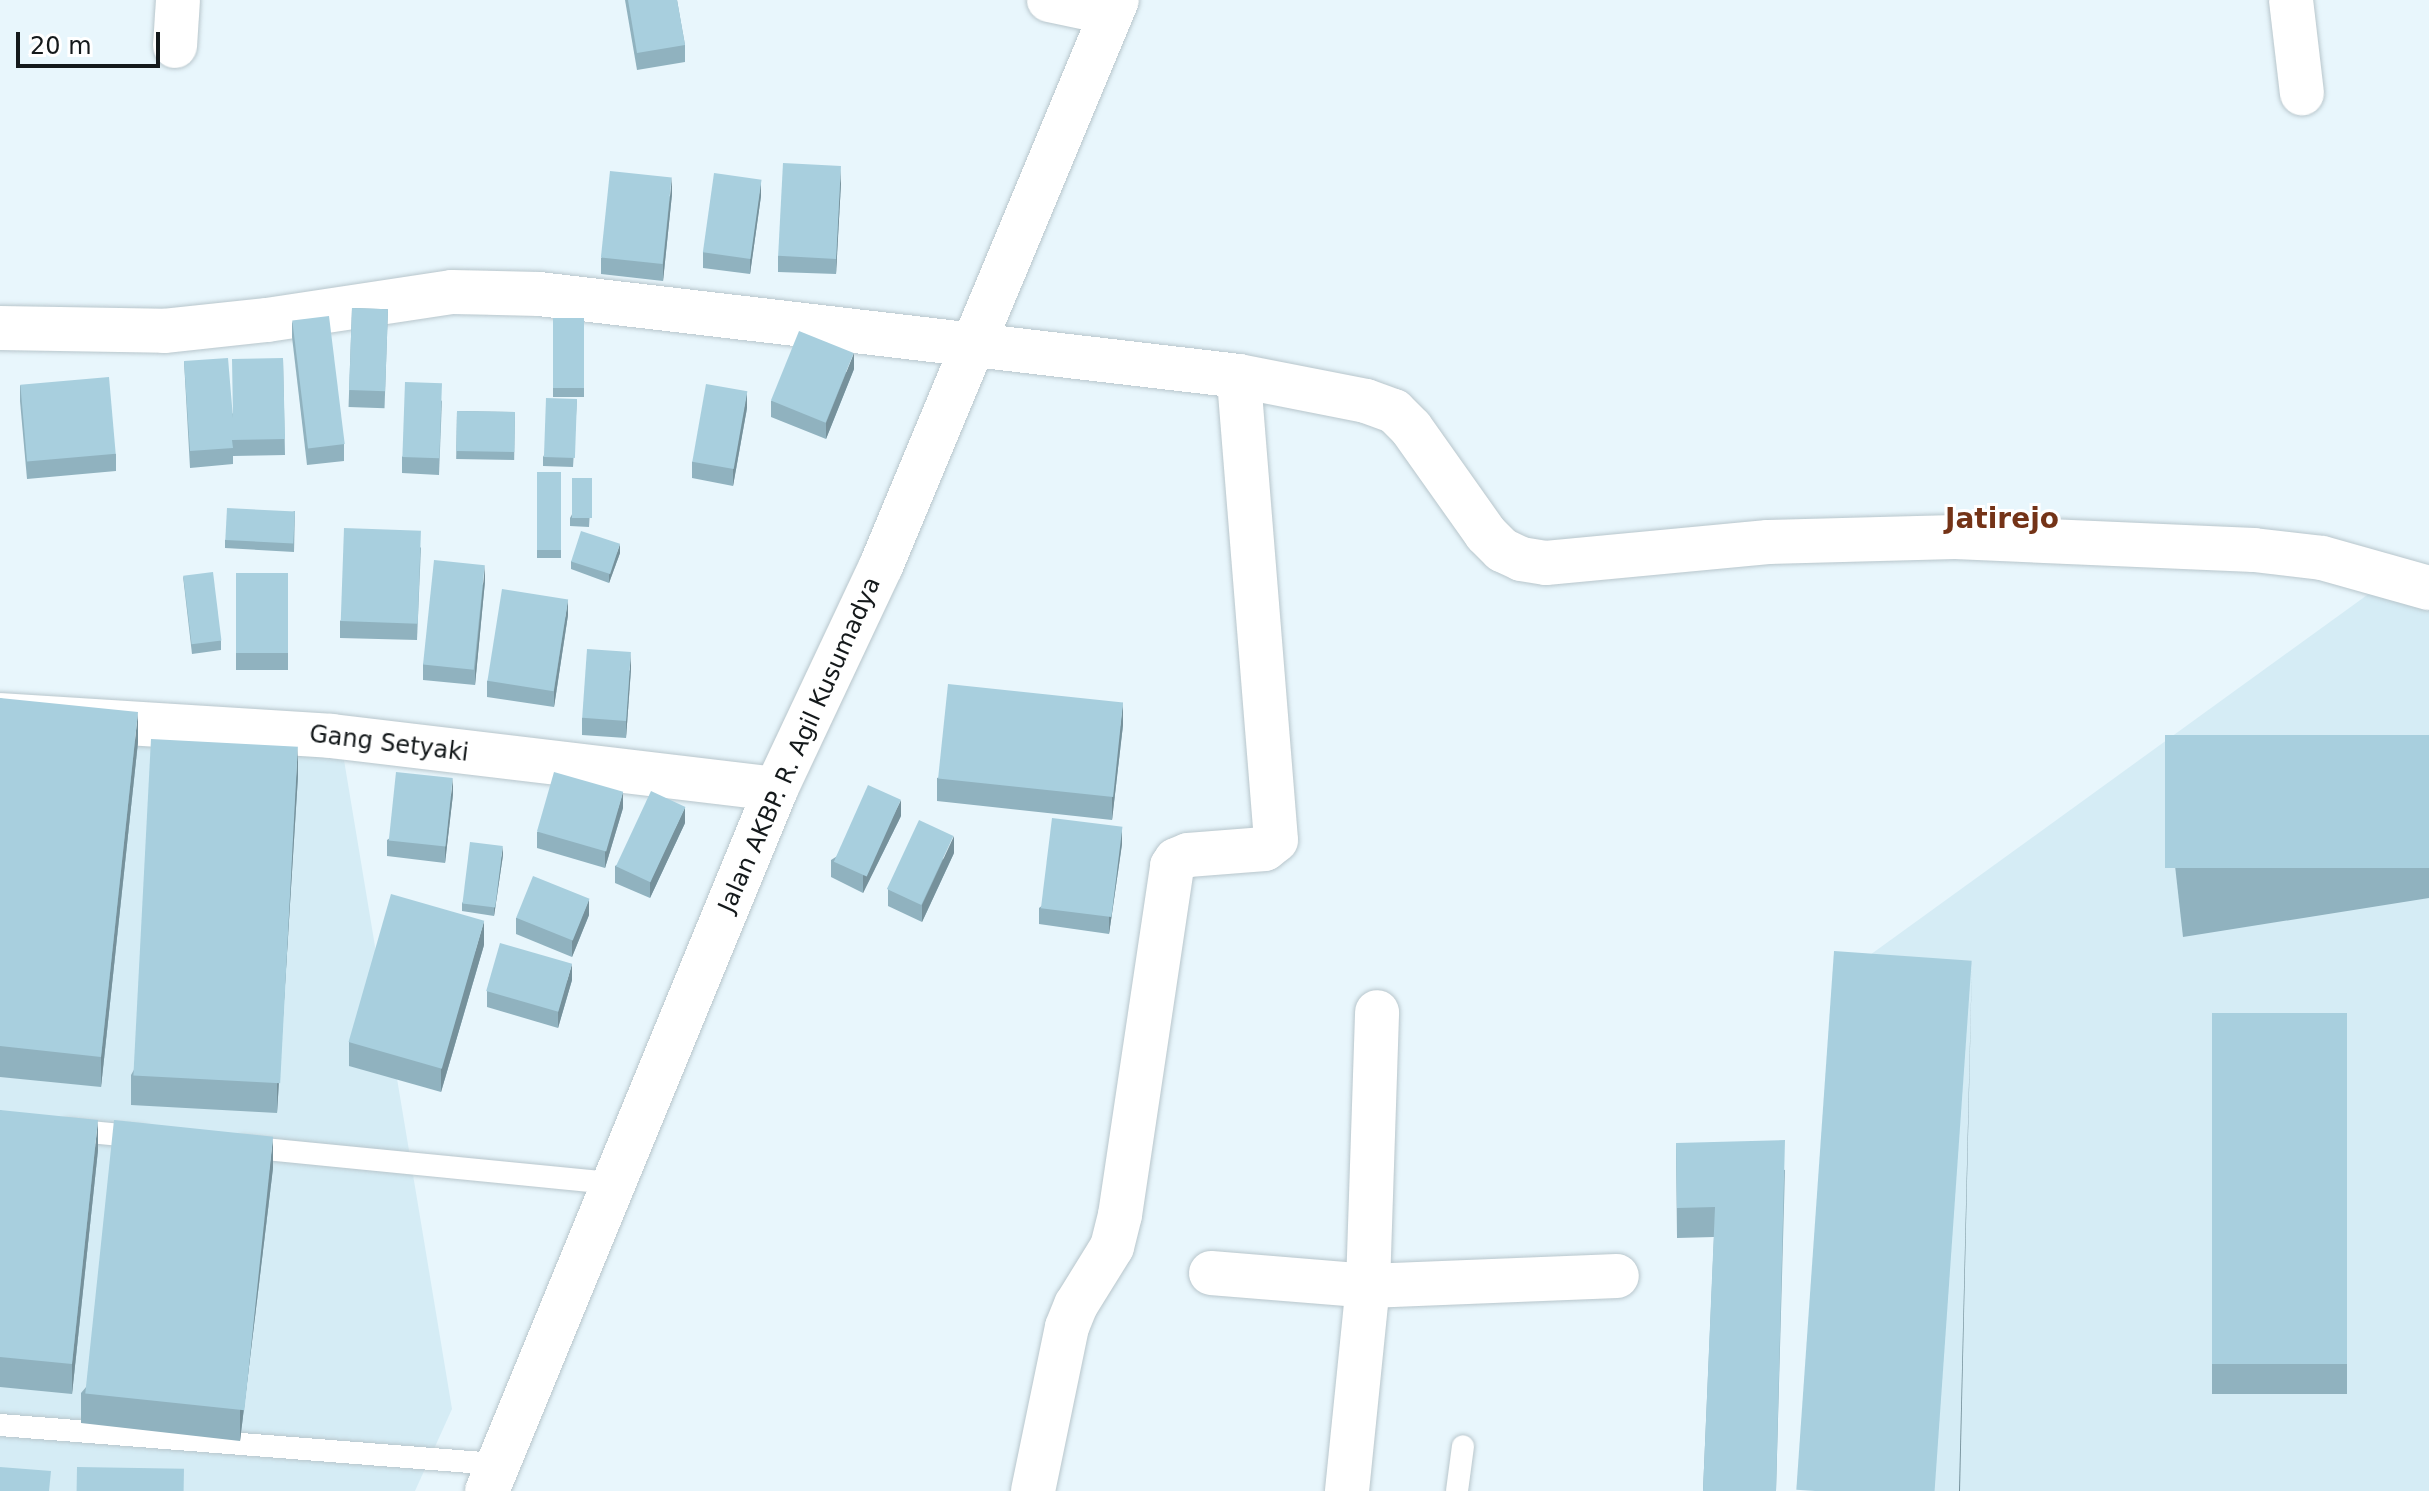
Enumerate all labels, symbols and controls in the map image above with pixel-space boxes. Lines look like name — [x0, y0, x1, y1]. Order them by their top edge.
scale bar — [20, 16, 164, 66]
text: 20 m — [30, 32, 92, 60]
district label: Jatirejo — [1945, 502, 2059, 536]
street label: Jalan AKBP. R. Agil Kusumadya — [713, 573, 887, 917]
street label: Gang Setyaki — [308, 720, 470, 768]

